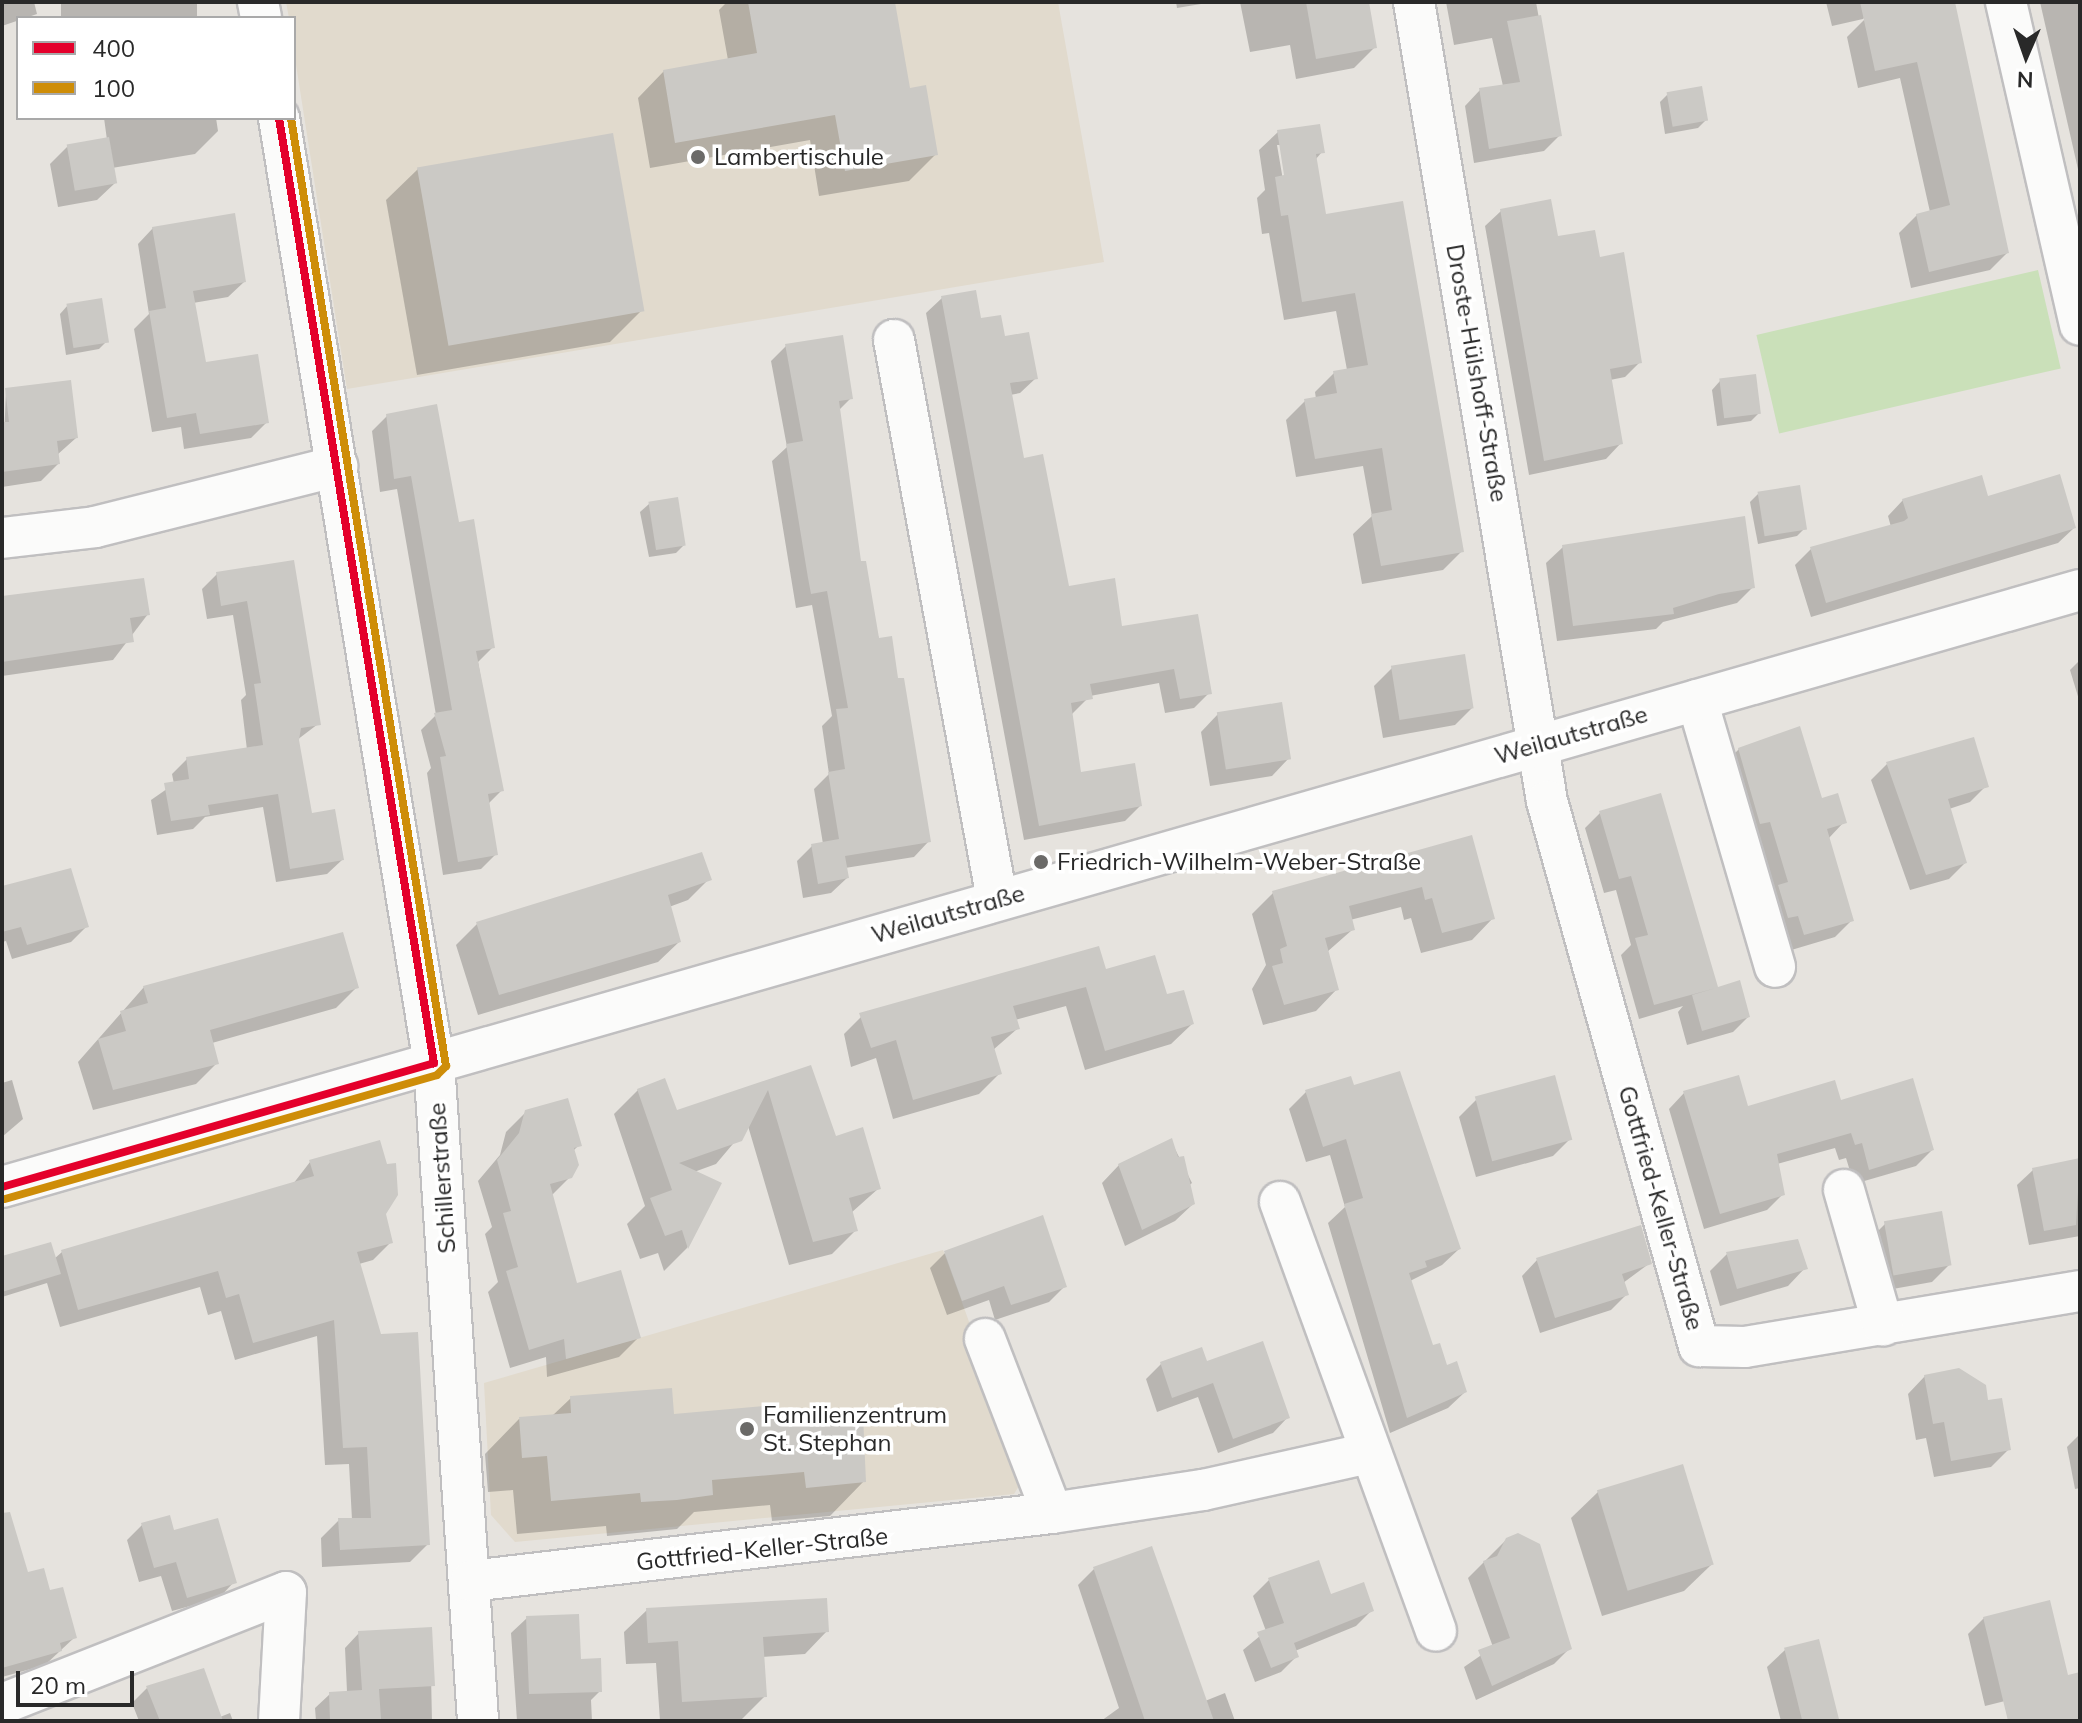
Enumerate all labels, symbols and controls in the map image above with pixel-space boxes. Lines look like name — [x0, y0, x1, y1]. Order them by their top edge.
legend — [16, 16, 296, 120]
north arrow — [1986, 16, 2066, 96]
text: 400 — [92, 33, 135, 63]
text: N — [2016, 66, 2034, 94]
text: 100 — [92, 73, 135, 103]
place label: Lambertischule — [714, 143, 884, 171]
marker: Lambertischule — [689, 148, 707, 166]
street label: Droste-Hülshoff-Straße — [1440, 242, 1514, 504]
street label: Weilautstraße — [1491, 699, 1651, 771]
place label: Friedrich-Wilhelm-Weber-Straße — [1057, 848, 1421, 876]
marker: Friedrich-Wilhelm-Weber-Straße — [1032, 853, 1050, 871]
street label: Weilautstraße — [868, 878, 1028, 950]
street label: Gottfried-Keller-Straße — [1612, 1082, 1710, 1334]
street label: Schillerstraße — [422, 1102, 462, 1254]
place label: Familienzentrum St. Stephan — [763, 1401, 947, 1457]
marker: Familienzentrum St. Stephan — [738, 1420, 756, 1438]
street label: Gottfried-Keller-Straße — [635, 1521, 889, 1577]
scale bar — [20, 1655, 138, 1705]
text: 20 m — [30, 1670, 86, 1700]

